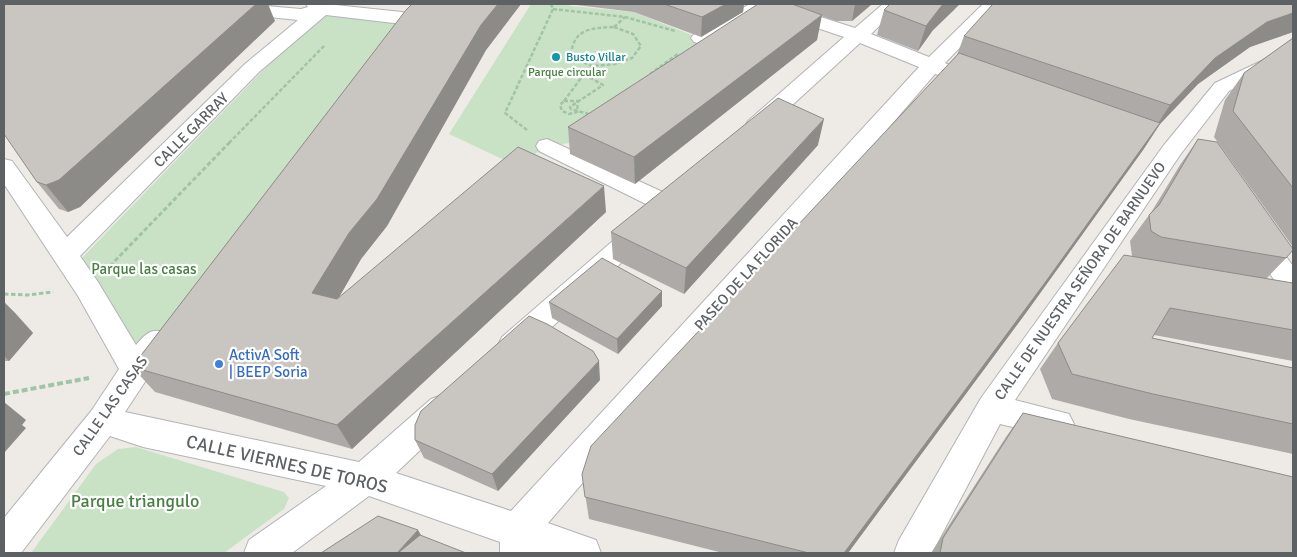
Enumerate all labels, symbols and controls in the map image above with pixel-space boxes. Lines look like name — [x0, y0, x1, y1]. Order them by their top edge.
place label: Busto Villar — [566, 50, 626, 65]
marker: Busto Villar — [550, 51, 562, 63]
park label: Parque circular — [528, 65, 607, 80]
street label: CALLE GARRAY — [150, 89, 232, 171]
street label: CALLE DE NUESTRA SEÑORA DE BARNUEVO — [990, 158, 1170, 404]
street label: PASEO DE LA FLORIDA — [691, 214, 801, 334]
park label: Parque las casas — [91, 260, 197, 278]
place label: ActivA Soft | BEEP Soria — [229, 346, 308, 381]
street label: CALLE LAS CASAS — [69, 353, 151, 459]
marker: ActivA Soft | BEEP Soria — [213, 358, 225, 370]
street label: CALLE VIERNES DE TOROS — [184, 430, 390, 498]
park label: Parque triangulo — [71, 490, 199, 512]

